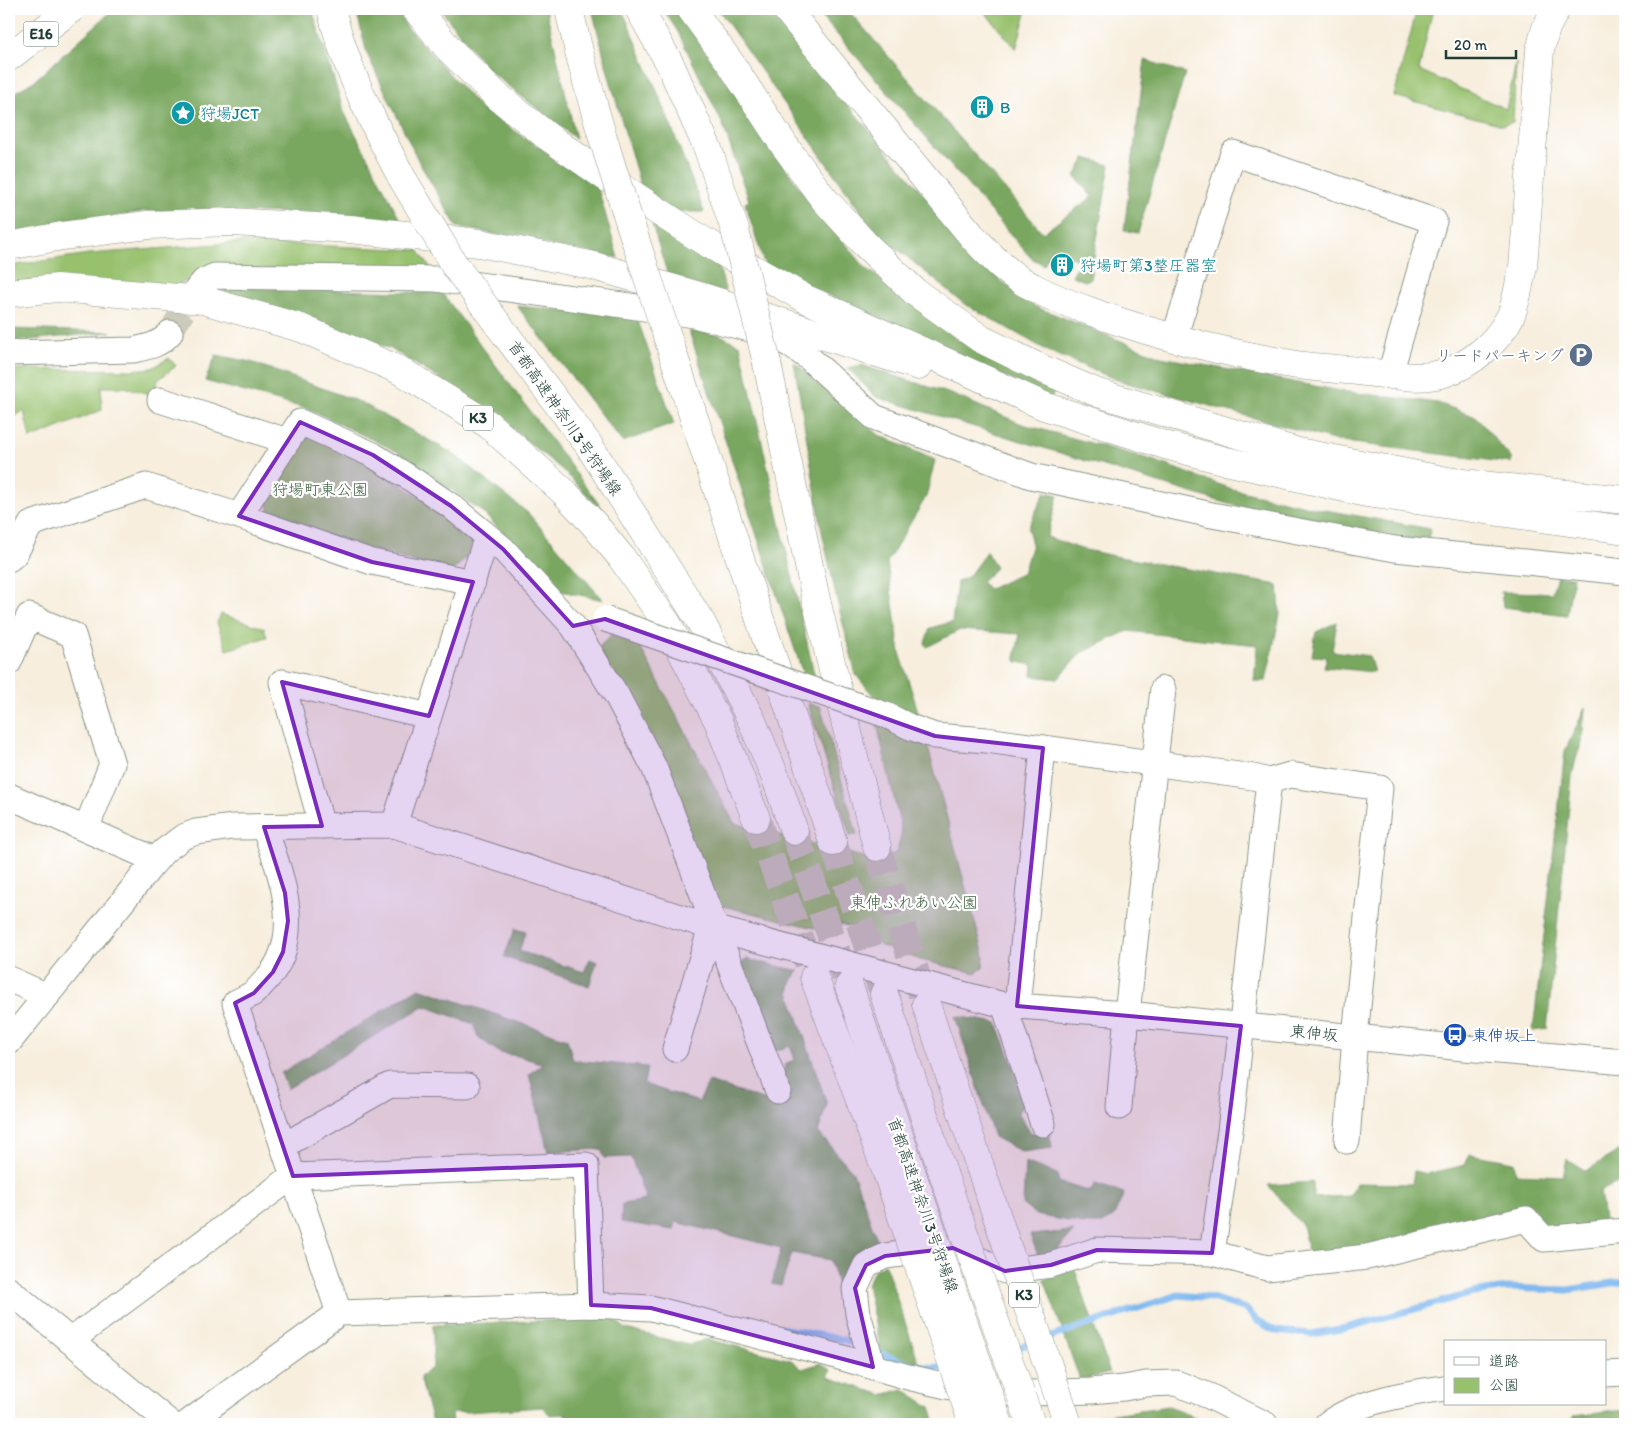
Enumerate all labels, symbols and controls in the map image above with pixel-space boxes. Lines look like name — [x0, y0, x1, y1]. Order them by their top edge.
road number: E16 — [23, 22, 58, 46]
scale bar — [1446, 28, 1516, 60]
text: 20 m — [1454, 36, 1488, 54]
building icon: B — [969, 94, 995, 120]
place label: B — [1000, 98, 1010, 117]
place icon: 狩場JCT — [170, 100, 196, 126]
place label: 狩場JCT — [200, 104, 259, 123]
building icon: 狩場町第3整圧器室 — [1049, 252, 1075, 278]
place label: 狩場町第3整圧器室 — [1080, 256, 1217, 275]
street label: 首都高速神奈川3号狩場線 — [504, 337, 626, 499]
parking icon: リードパーキング — [1568, 342, 1594, 368]
place label: リードパーキング — [1436, 346, 1564, 365]
road number: K3 — [463, 406, 493, 430]
park label: 狩場町東公園 — [272, 480, 368, 499]
park label: 東伸ふれあい公園 — [850, 893, 978, 912]
street label: 東伸坂 — [1289, 1021, 1339, 1045]
bus stop icon: 東伸坂上 — [1442, 1022, 1468, 1048]
place label: 東伸坂上 — [1472, 1026, 1536, 1045]
street label: 首都高速神奈川3号狩場線 — [884, 1115, 962, 1295]
road number: K3 — [1009, 1282, 1039, 1308]
legend — [1444, 1340, 1606, 1406]
text: 道路 — [1489, 1352, 1519, 1370]
text: 公園 — [1489, 1376, 1519, 1394]

